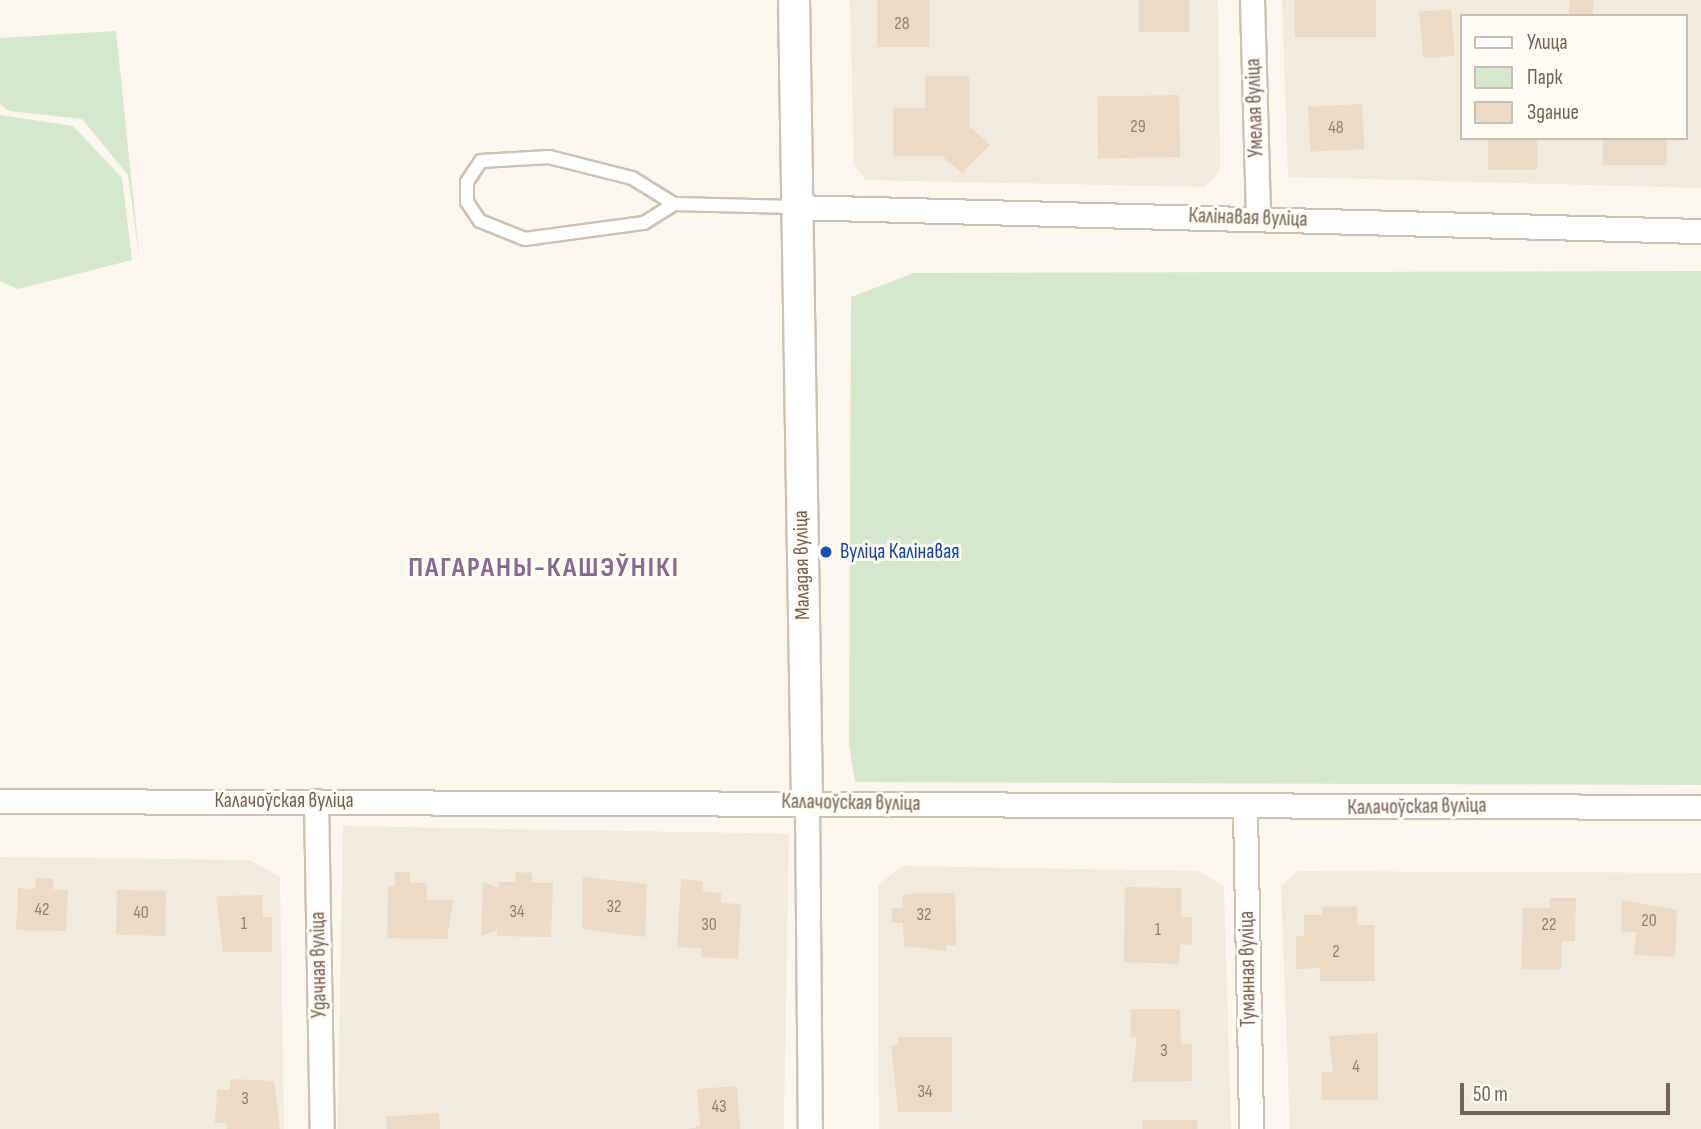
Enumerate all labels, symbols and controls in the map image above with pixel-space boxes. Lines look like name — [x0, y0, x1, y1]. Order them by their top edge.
house number: 28 — [894, 13, 910, 35]
legend — [1460, 14, 1687, 140]
text: Улица — [1527, 30, 1568, 55]
street label: Умелая вуліца — [1241, 58, 1269, 158]
text: Парк — [1527, 65, 1562, 90]
text: Здание — [1527, 100, 1579, 125]
house number: 29 — [1130, 116, 1146, 138]
house number: 48 — [1328, 117, 1344, 139]
street label: Калінавая вуліца — [1188, 203, 1308, 233]
street label: Маладая вуліца — [788, 510, 816, 620]
place label: Вуліца Калінавая — [840, 539, 960, 565]
marker: Вуліца Калінавая — [818, 544, 834, 560]
district label: ПАГАРАНЫ-КАШЭЎНІКІ — [410, 551, 678, 585]
street label: Калачоўская вуліца — [214, 788, 354, 814]
street label: Калачоўская вуліца — [781, 789, 921, 817]
street label: Калачоўская вуліца — [1347, 793, 1487, 821]
house number: 32 — [607, 896, 621, 918]
house number: 42 — [34, 899, 50, 921]
house number: 34 — [509, 901, 525, 923]
house number: 40 — [133, 902, 149, 924]
house number: 32 — [917, 904, 931, 926]
house number: 20 — [1641, 910, 1657, 932]
street label: Туманная вуліца — [1234, 911, 1262, 1027]
street label: Удачная вуліца — [305, 912, 333, 1018]
house number: 1 — [241, 913, 247, 935]
house number: 30 — [701, 914, 717, 936]
house number: 22 — [1542, 914, 1556, 936]
house number: 1 — [1155, 919, 1161, 941]
house number: 2 — [1332, 941, 1340, 963]
house number: 3 — [1160, 1040, 1168, 1062]
house number: 4 — [1352, 1056, 1360, 1078]
scale bar — [1463, 1070, 1673, 1114]
house number: 34 — [917, 1081, 933, 1103]
text: 50 m — [1473, 1082, 1508, 1107]
house number: 3 — [241, 1088, 249, 1110]
house number: 43 — [711, 1096, 727, 1118]

